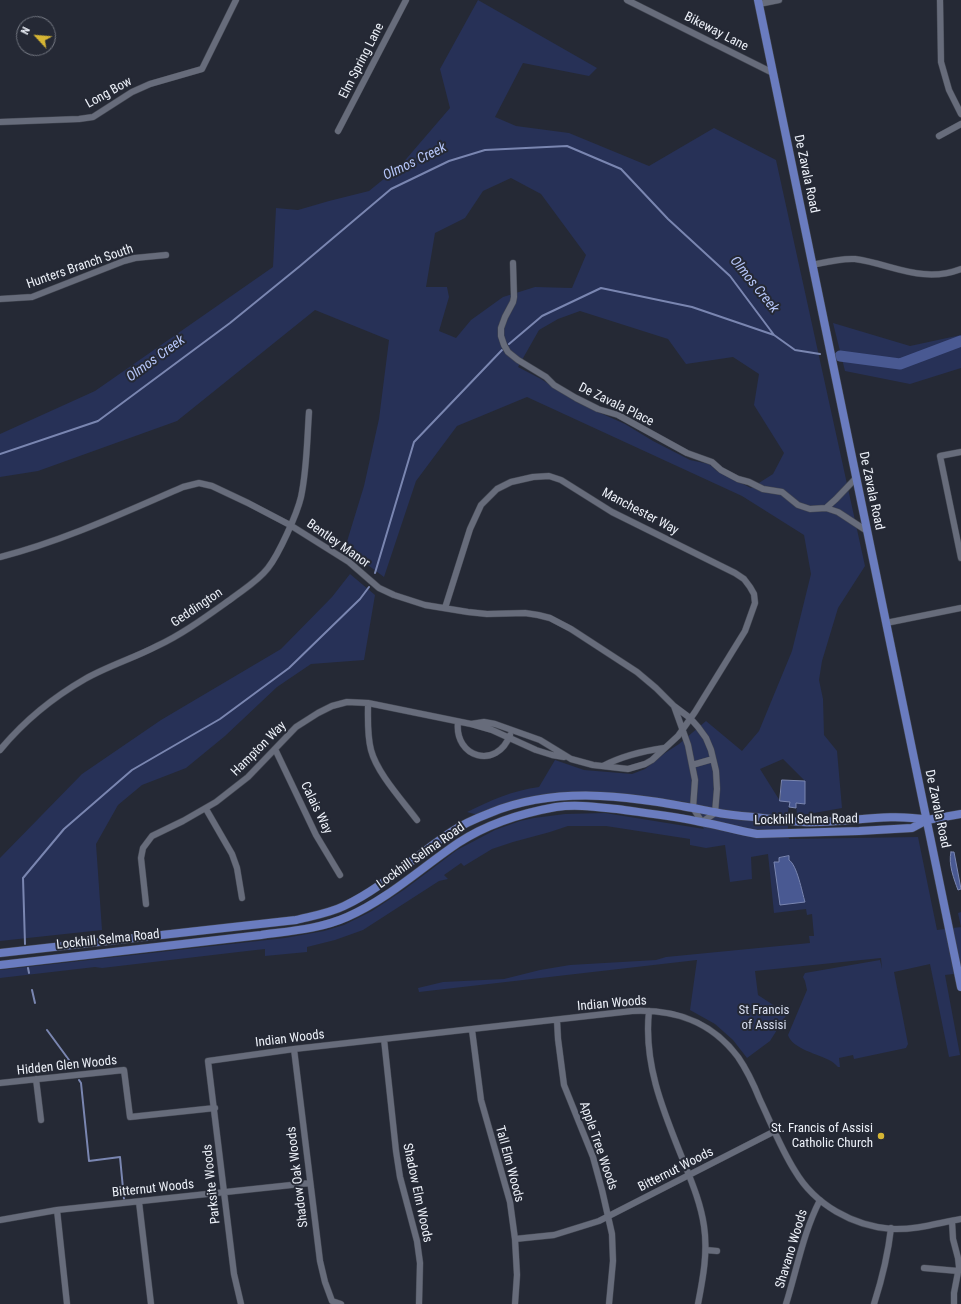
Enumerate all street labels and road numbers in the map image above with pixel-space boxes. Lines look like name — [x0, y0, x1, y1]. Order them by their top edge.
street label: Bikeway Lane — [681, 9, 751, 55]
street label: Elm Spring Lane — [336, 21, 388, 101]
street label: Long Bow — [83, 74, 135, 112]
street label: De Zavala Road — [790, 134, 822, 214]
street label: Hunters Branch South — [25, 241, 135, 293]
street label: De Zavala Place — [576, 380, 656, 430]
street label: De Zavala Road — [855, 451, 887, 531]
street label: Manchester Way — [599, 485, 681, 539]
street label: Bentley Manor — [303, 517, 373, 571]
street label: Geddington — [168, 585, 226, 631]
street label: Hampton Way — [228, 718, 290, 780]
street label: De Zavala Road — [921, 769, 953, 849]
street label: Calais Way — [297, 779, 335, 837]
street label: Lockhill Selma Road — [754, 811, 858, 829]
street label: Lockhill Selma Road — [374, 820, 468, 892]
street label: Lockhill Selma Road — [56, 927, 160, 953]
street label: Indian Woods — [577, 993, 647, 1015]
street label: Indian Woods — [254, 1027, 326, 1051]
street label: Hidden Glen Woods — [16, 1053, 118, 1079]
street label: Apple Tree Woods — [576, 1100, 620, 1192]
street label: Tall Elm Woods — [491, 1124, 527, 1204]
street label: Shadow Oak Woods — [284, 1126, 312, 1228]
street label: Shadow Elm Woods — [399, 1142, 435, 1244]
street label: Parksite Woods — [200, 1143, 224, 1225]
street label: Bitternut Woods — [636, 1144, 716, 1196]
street label: Bitternut Woods — [111, 1177, 195, 1201]
street label: Shavano Woods — [773, 1208, 811, 1290]

